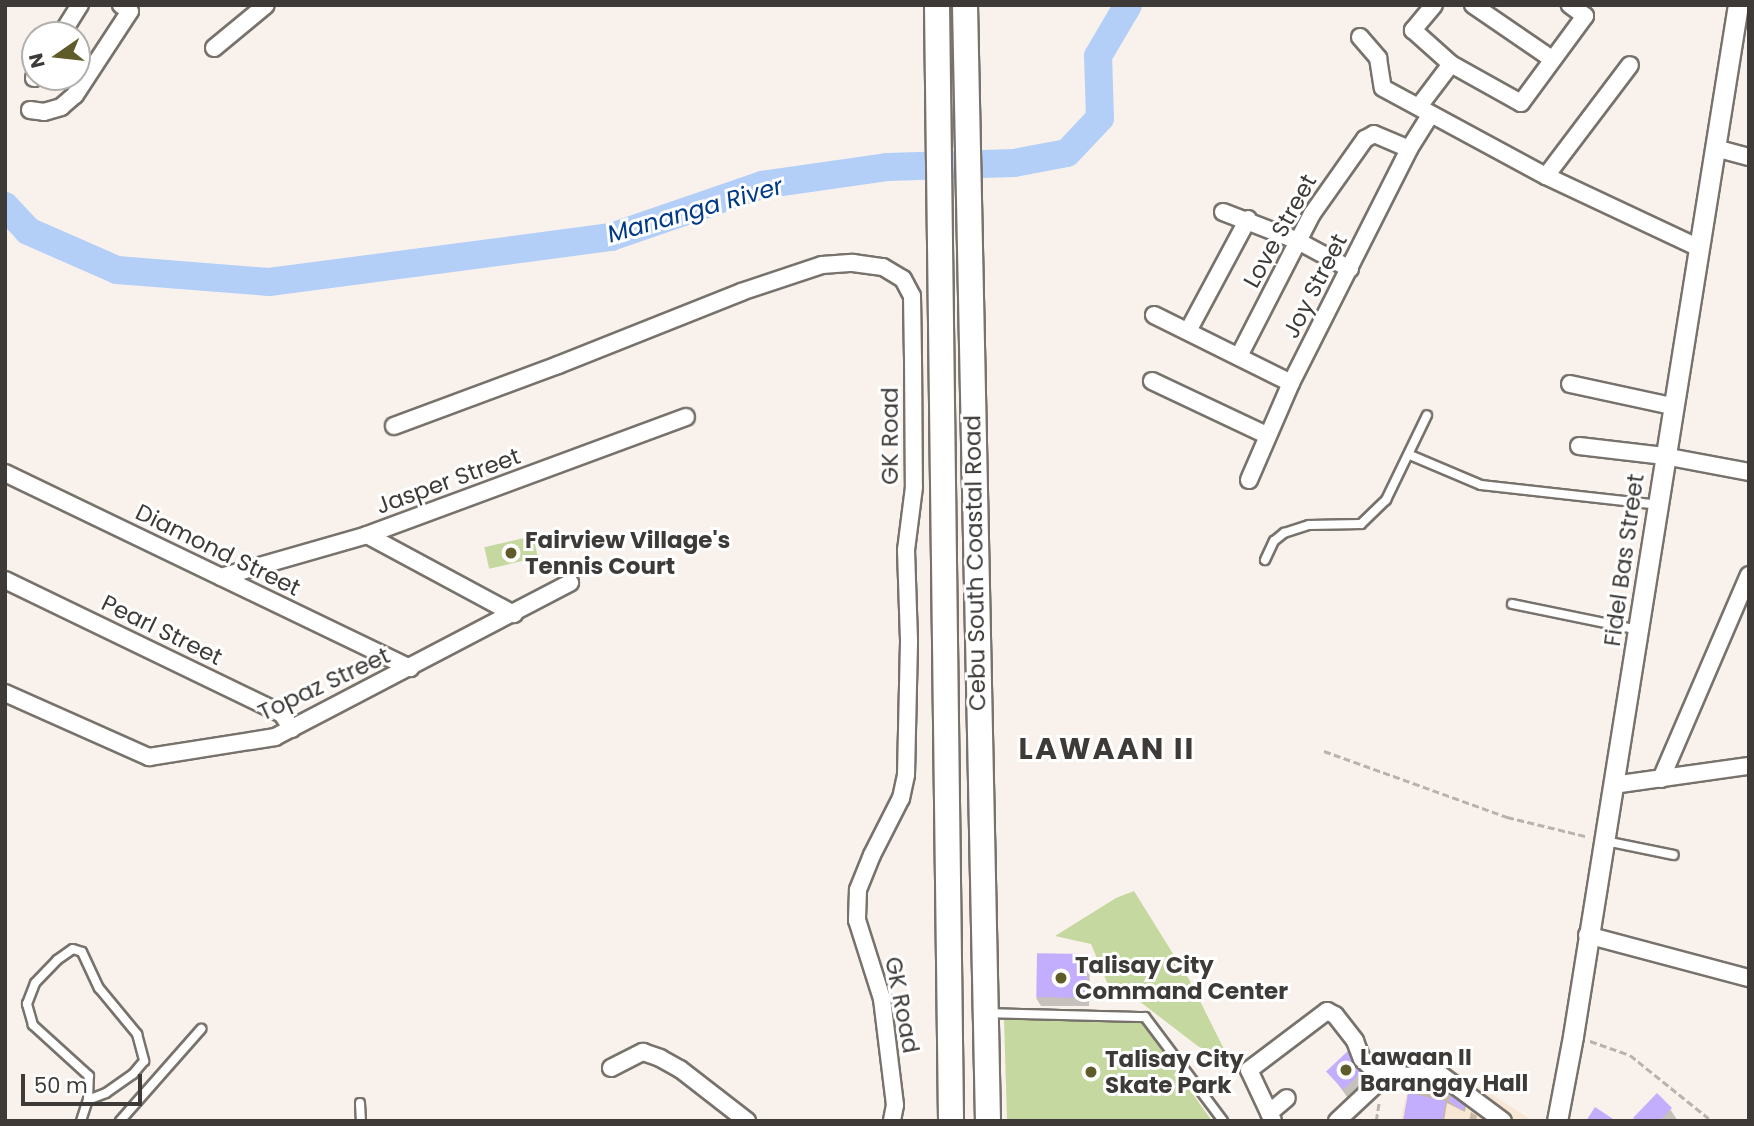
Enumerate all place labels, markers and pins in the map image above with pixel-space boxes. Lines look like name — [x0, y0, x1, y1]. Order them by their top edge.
place label: Fairview Village's Tennis Court — [525, 526, 730, 580]
marker: Fairview Village's Tennis Court — [503, 545, 519, 561]
place label: Talisay City Command Center — [1075, 951, 1288, 1005]
marker: Talisay City Command Center — [1053, 970, 1069, 986]
place label: Lawaan II Barangay Hall — [1360, 1043, 1528, 1097]
place label: Talisay City Skate Park — [1105, 1045, 1244, 1099]
marker: Lawaan II Barangay Hall — [1338, 1062, 1354, 1078]
marker: Talisay City Skate Park — [1083, 1064, 1099, 1080]

